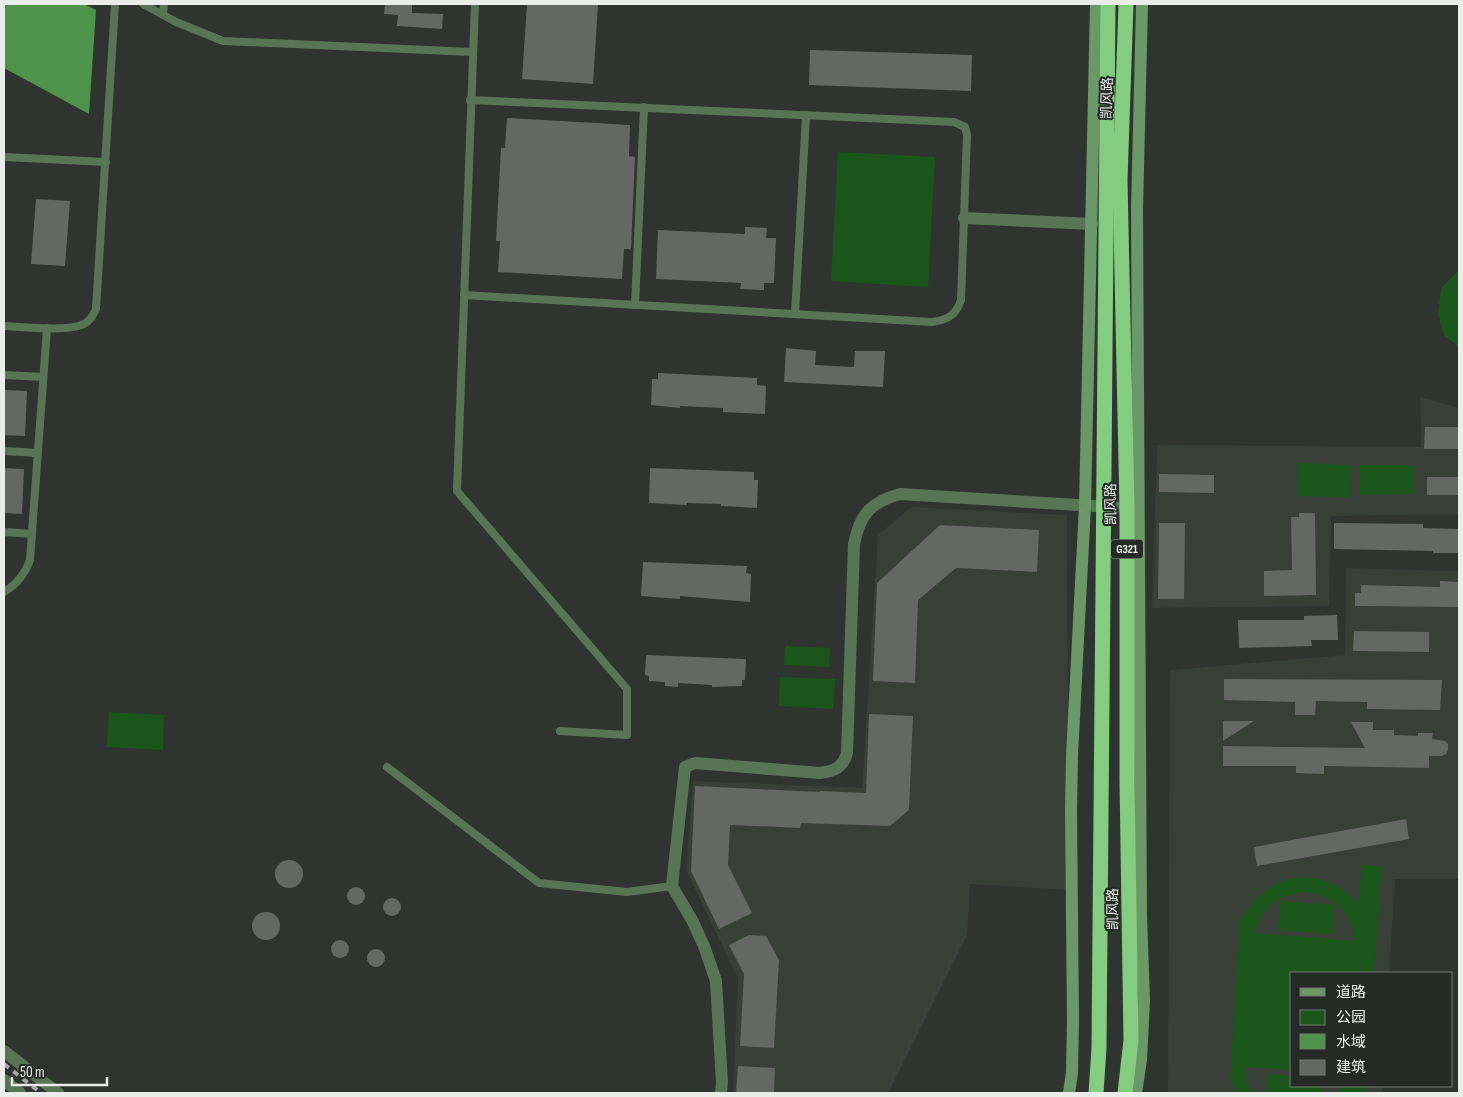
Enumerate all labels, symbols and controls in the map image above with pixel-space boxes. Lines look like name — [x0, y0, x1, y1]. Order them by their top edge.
street label: 凯风路 — [1098, 77, 1116, 119]
street label: 凯风路 — [1102, 483, 1120, 525]
road number: G321 — [1111, 540, 1143, 558]
street label: 凯风路 — [1104, 888, 1122, 930]
legend — [1290, 972, 1453, 1087]
text: 道路 — [1336, 983, 1366, 1002]
text: 公园 — [1336, 1008, 1366, 1027]
text: 水域 — [1336, 1033, 1366, 1052]
scale bar — [12, 1054, 108, 1086]
text: 建筑 — [1336, 1058, 1366, 1077]
text: 50 m — [20, 1063, 45, 1082]

